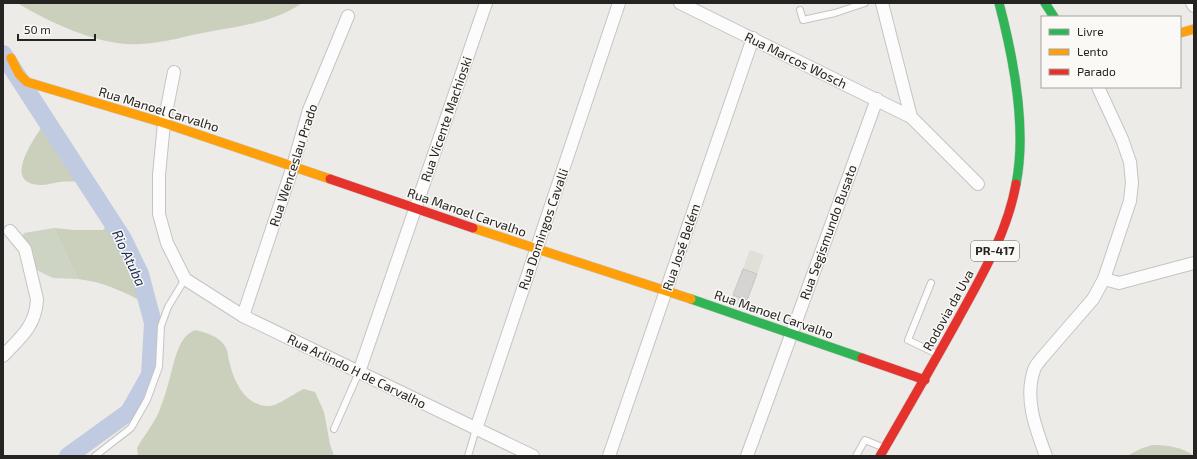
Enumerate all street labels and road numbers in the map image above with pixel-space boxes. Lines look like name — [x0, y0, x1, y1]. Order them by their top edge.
street label: Rua Marcos Wosch — [742, 28, 850, 92]
street label: Rua Vicente Machioski — [417, 54, 475, 184]
street label: Rua Manoel Carvalho — [97, 83, 221, 135]
street label: Rua Wenceslau Prado — [266, 102, 320, 228]
street label: Rua Segismundo Busato — [796, 162, 860, 302]
street label: Rua Domingos Cavalli — [515, 166, 571, 292]
street label: Rua Manoel Carvalho — [405, 184, 529, 240]
street label: Rua José Belém — [659, 201, 703, 293]
road number: PR-417 — [971, 241, 1019, 261]
street label: Rodovia da Uva — [919, 267, 977, 353]
street label: Rua Manoel Carvalho — [712, 286, 836, 342]
street label: Rua Arlindo H de Carvalho — [285, 330, 429, 412]

